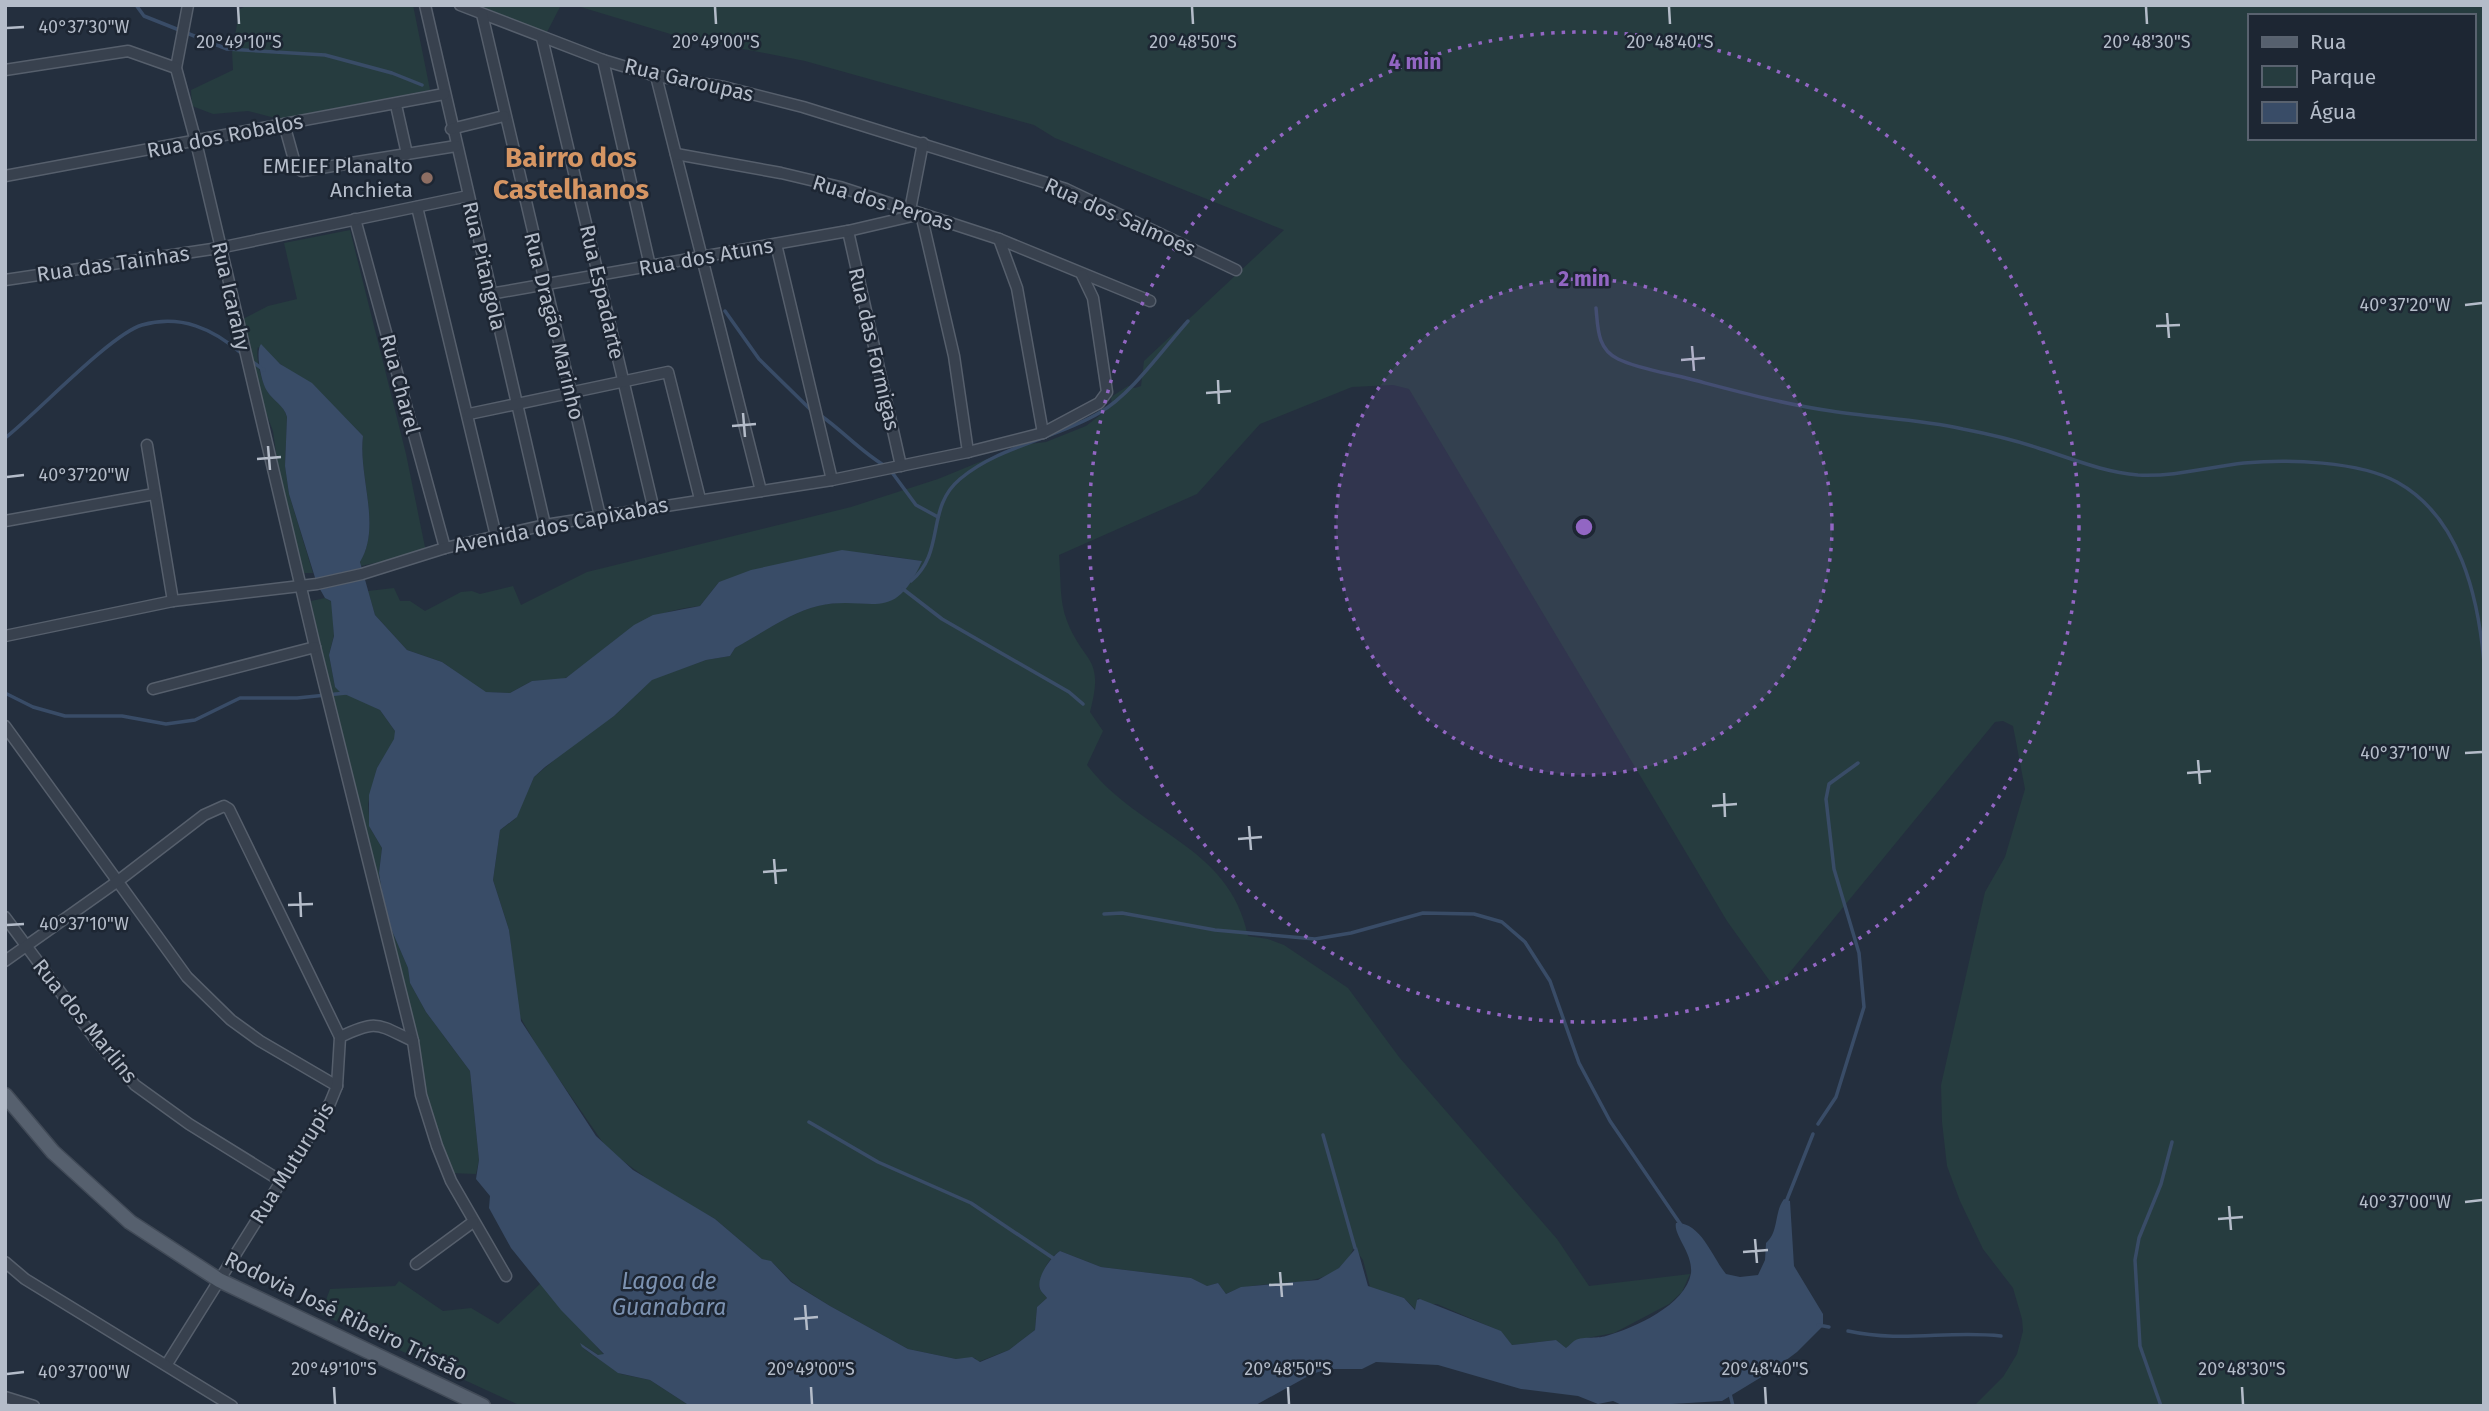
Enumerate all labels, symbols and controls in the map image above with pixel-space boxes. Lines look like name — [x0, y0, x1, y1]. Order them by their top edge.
legend — [2248, 14, 2475, 140]
text: 40°37'30"W — [39, 16, 130, 38]
text: Rua — [2310, 29, 2346, 55]
text: 20°49'10"S — [196, 31, 282, 53]
text: 20°49'00"S — [672, 31, 760, 53]
text: 20°48'50"S — [1149, 31, 1237, 53]
text: 20°48'40"S — [1626, 31, 1714, 53]
text: 20°48'30"S — [2103, 31, 2191, 53]
text: 4 min — [1389, 49, 1441, 75]
street label: Rua Garoupas — [622, 53, 756, 108]
text: Parque — [2310, 64, 2376, 90]
text: Água — [2310, 99, 2356, 125]
street label: Rua dos Robalos — [145, 108, 305, 164]
district label: Bairro dos Castelhanos — [493, 141, 649, 206]
place label: EMEIEF Planalto Anchieta — [262, 153, 413, 203]
street label: Rua dos Peroas — [810, 169, 957, 237]
marker: EMEIEF Planalto Anchieta — [419, 170, 435, 186]
street label: Rua dos Salmoes — [1041, 172, 1200, 262]
street label: Rua Pitangola — [457, 199, 511, 333]
street label: Rua Espadarte — [574, 222, 630, 362]
street label: Rua Dragão Marinho — [518, 229, 590, 423]
street label: Rua dos Atuns — [637, 232, 775, 282]
street label: Rua Icarahy — [206, 239, 256, 353]
street label: Rua das Tainhas — [35, 240, 191, 288]
street label: Rua das Formigas — [843, 265, 905, 433]
text: 2 min — [1558, 266, 1610, 292]
text: 40°37'20"W — [2360, 294, 2451, 316]
street label: Rua Charel — [374, 331, 426, 437]
text: 40°37'20"W — [39, 464, 130, 486]
street label: Avenida dos Capixabas — [452, 491, 670, 559]
centre of rings — [1572, 515, 1596, 539]
text: 40°37'10"W — [2360, 742, 2450, 764]
text: 40°37'10"W — [39, 913, 129, 935]
street label: Rua dos Marlins — [27, 954, 143, 1088]
street label: Rua Muturupis — [244, 1097, 340, 1229]
text: 40°37'00"W — [2359, 1191, 2451, 1213]
street label: Rodovia José Ribeiro Tristão — [220, 1246, 472, 1386]
water label: Lagoa de Guanabara — [612, 1267, 726, 1321]
text: 20°49'10"S — [291, 1358, 377, 1380]
text: 20°49'00"S — [767, 1358, 855, 1380]
text: 20°48'50"S — [1244, 1358, 1332, 1380]
text: 20°48'40"S — [1721, 1358, 1809, 1380]
text: 20°48'30"S — [2198, 1358, 2286, 1380]
text: 40°37'00"W — [38, 1361, 130, 1383]

